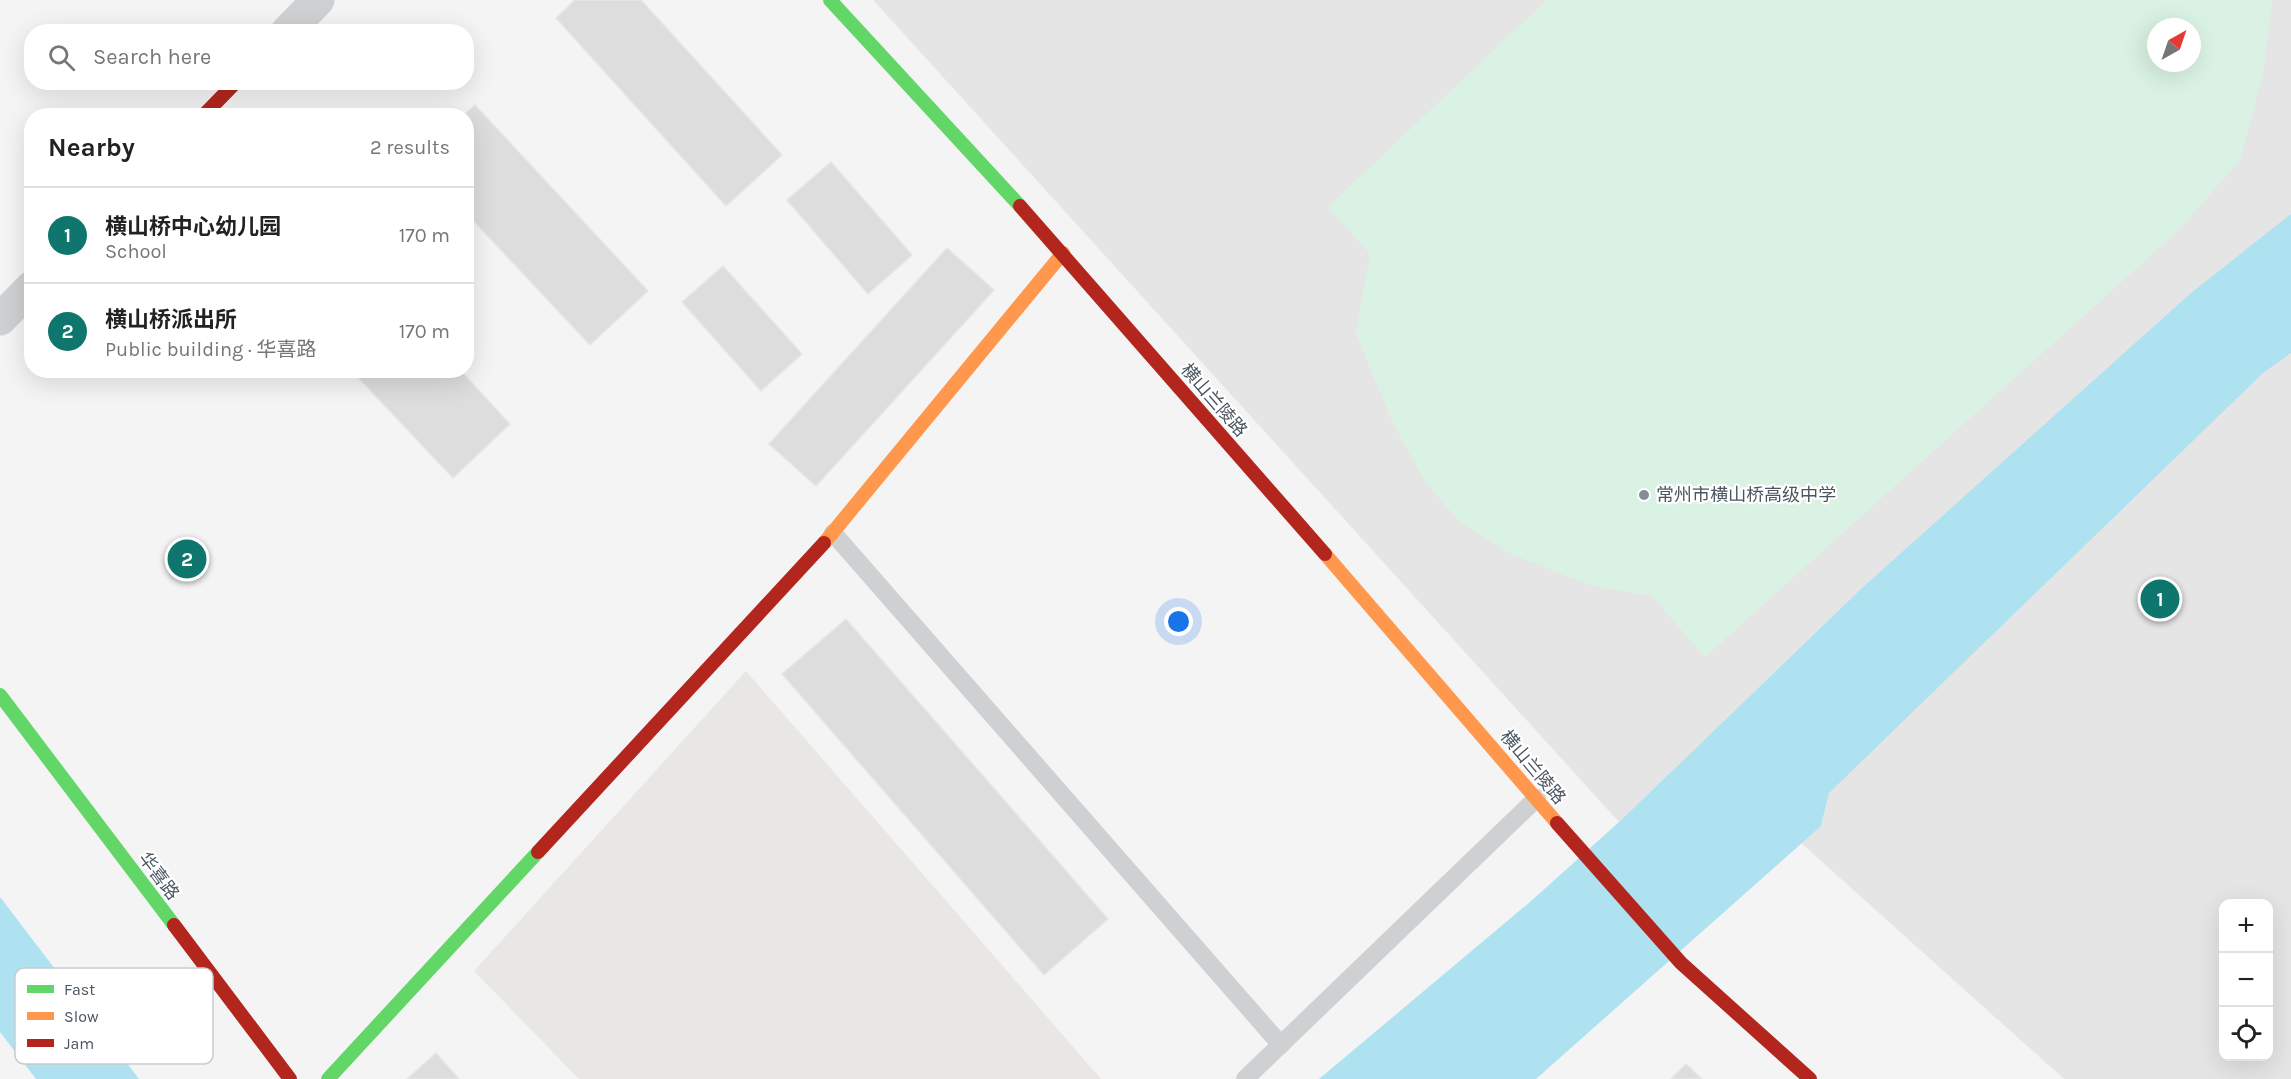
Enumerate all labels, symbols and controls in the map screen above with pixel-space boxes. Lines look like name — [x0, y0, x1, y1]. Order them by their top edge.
north arrow — [2147, 18, 2201, 72]
search box — [24, 24, 474, 90]
icon: search — [45, 41, 78, 74]
text: Search here — [93, 44, 211, 70]
text: Nearby — [48, 132, 135, 163]
text: 2 results — [370, 136, 450, 159]
text: 横山桥中心幼儿园 — [105, 214, 281, 240]
text: 1 — [64, 224, 71, 247]
text: 170 m — [399, 224, 450, 247]
text: School — [105, 240, 167, 263]
text: 横山桥派出所 — [105, 307, 237, 333]
text: 2 — [61, 320, 74, 343]
text: 170 m — [399, 320, 450, 343]
text: Public building · 华喜路 — [105, 338, 316, 361]
street label: 横山兰陵路 — [1176, 359, 1252, 441]
place label: 常州市横山桥高级中学 — [1656, 484, 1836, 506]
marker: 常州市横山桥高级中学 — [1637, 488, 1651, 502]
pin: 2 — [168, 536, 207, 582]
pin: 1 — [2140, 576, 2180, 622]
your location — [1164, 607, 1193, 636]
street label: 横山兰陵路 — [1496, 725, 1570, 809]
street label: 华喜路 — [134, 848, 184, 904]
map controls — [2219, 899, 2273, 1061]
button: + — [2219, 899, 2273, 953]
button: − — [2219, 953, 2273, 1007]
legend — [15, 968, 213, 1064]
text: Fast — [64, 980, 95, 999]
text: Slow — [64, 1007, 99, 1026]
button: locate — [2219, 1007, 2273, 1061]
text: Jam — [64, 1034, 94, 1053]

